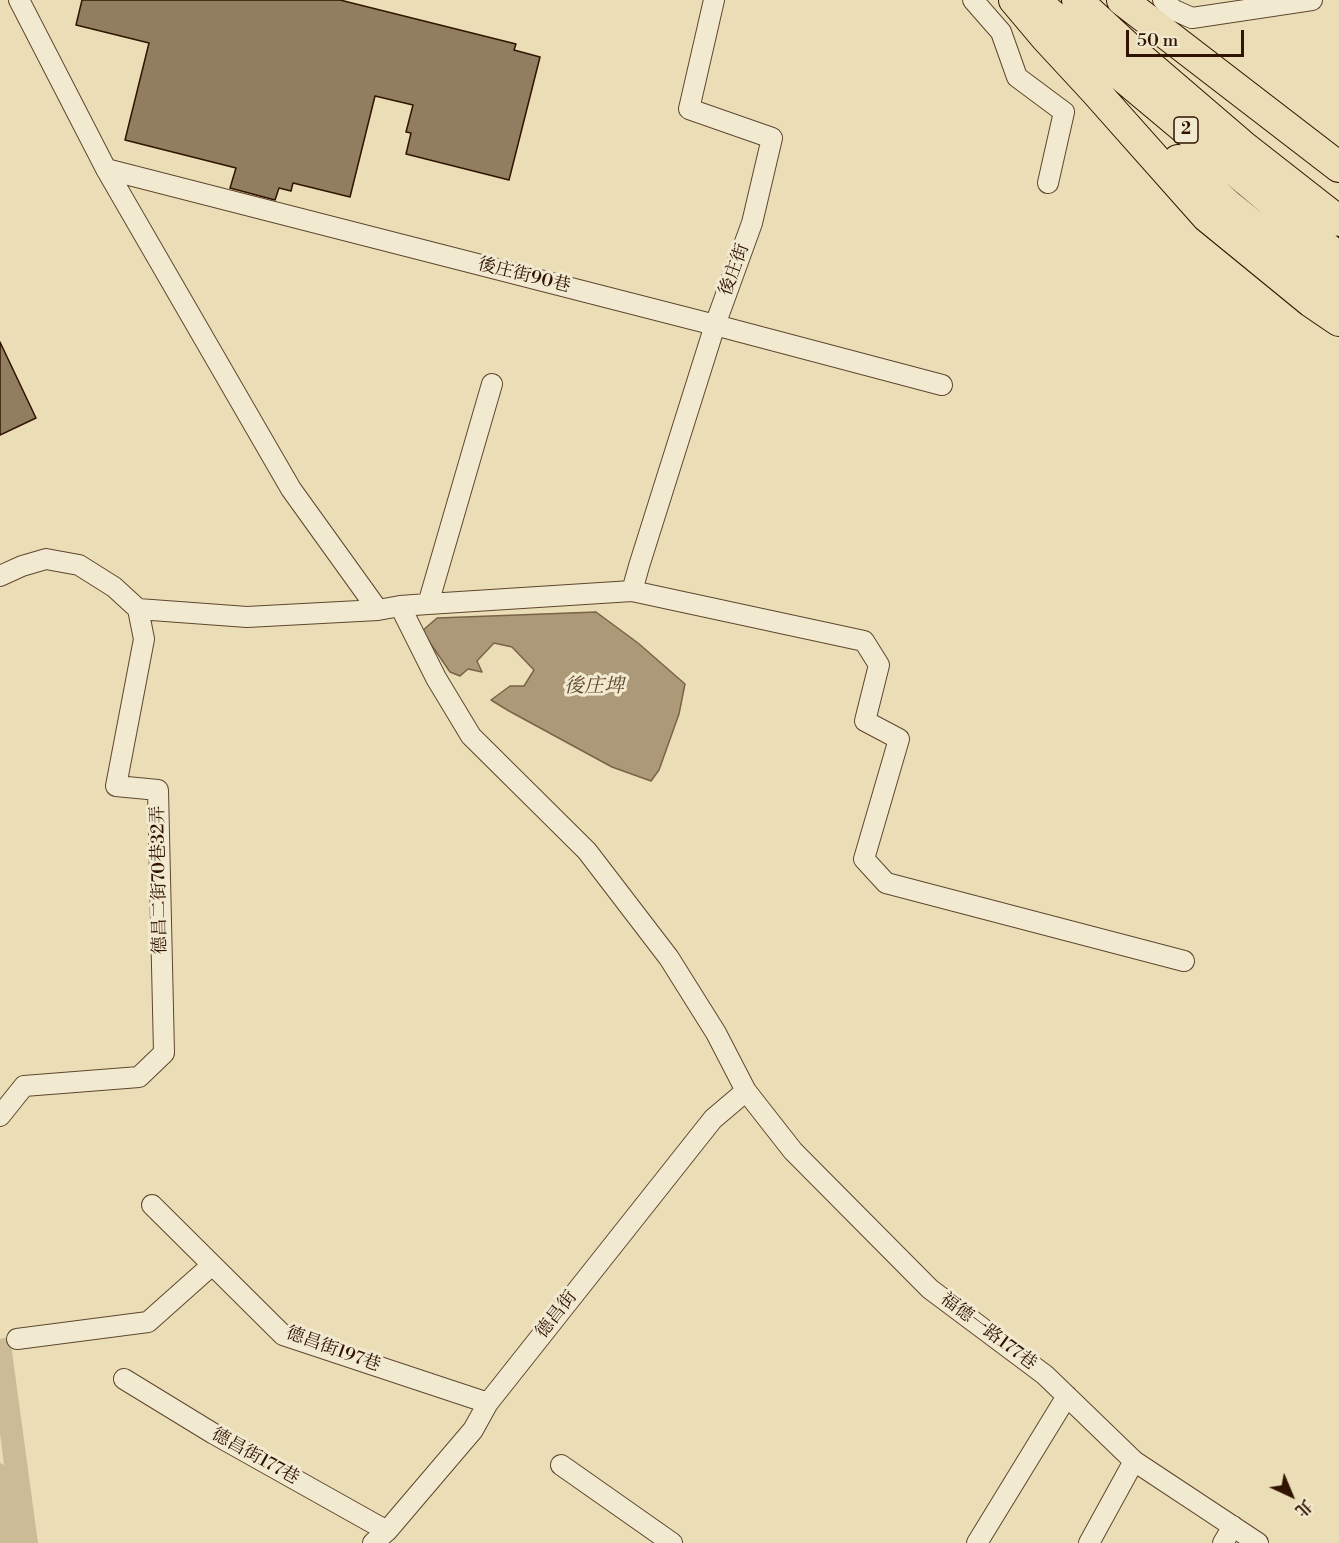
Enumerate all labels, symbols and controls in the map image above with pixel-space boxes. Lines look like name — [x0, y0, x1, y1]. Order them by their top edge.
scale bar — [1129, 18, 1248, 56]
text: 50 m — [1137, 29, 1178, 52]
road number: 2 — [1174, 117, 1198, 143]
street label: 後庄街 — [716, 241, 754, 299]
street label: 後庄街90巷 — [475, 254, 573, 298]
water label: 後庄埤 — [564, 675, 624, 699]
street label: 德昌二街70巷32弄 — [148, 805, 172, 955]
street label: 德昌街 — [532, 1287, 582, 1343]
street label: 福德一路177巷 — [936, 1289, 1040, 1375]
street label: 德昌街197巷 — [283, 1323, 383, 1377]
street label: 德昌街177巷 — [207, 1424, 303, 1490]
north arrow — [1261, 1465, 1321, 1525]
text: 北 — [1291, 1495, 1316, 1521]

